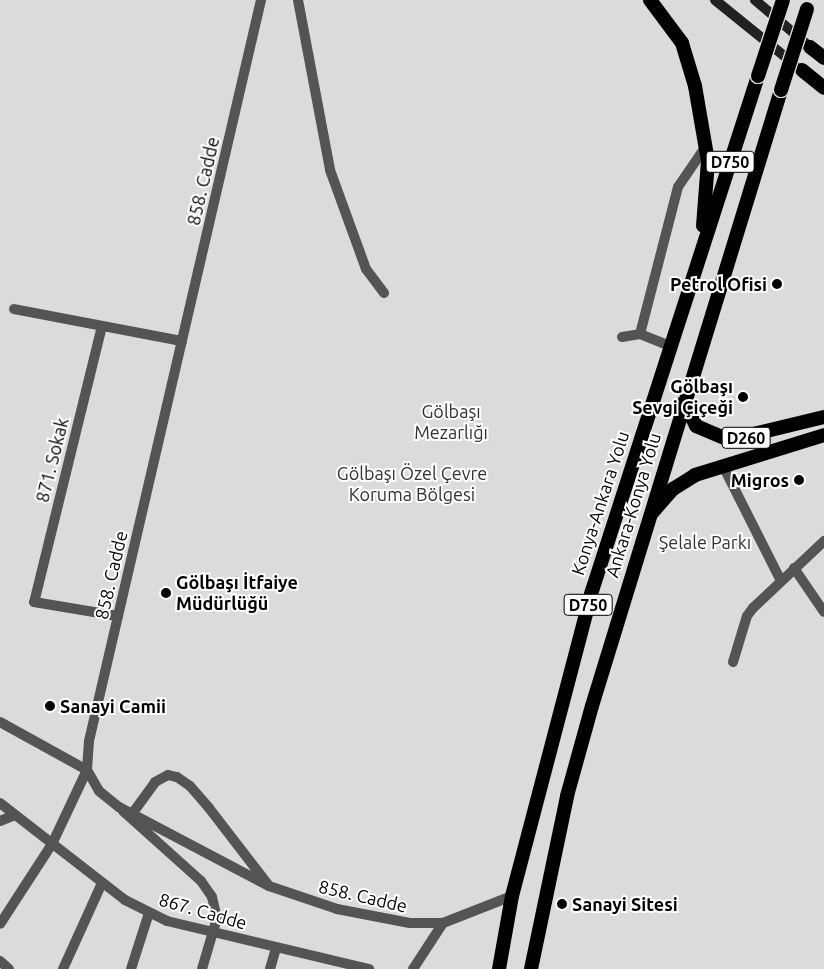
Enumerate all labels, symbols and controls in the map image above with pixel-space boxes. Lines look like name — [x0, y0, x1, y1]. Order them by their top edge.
street label: 858. Cadde — [182, 135, 224, 227]
road number: D750 — [705, 148, 755, 176]
place label: Petrol Ofisi — [670, 273, 767, 295]
marker: Petrol Ofisi — [771, 278, 783, 290]
place label: Gölbaşı Sevgi Çiçeği — [632, 376, 733, 418]
marker: Gölbaşı Sevgi Çiçeği — [737, 391, 749, 403]
park label: Gölbaşı Mezarlığı — [414, 401, 488, 444]
street label: 871. Sokak — [31, 415, 73, 505]
road number: D260 — [721, 424, 771, 452]
street label: Konya-Ankara Yolu — [567, 428, 633, 578]
street label: Ankara-Konya Yolu — [601, 430, 665, 580]
park label: Gölbaşı Özel Çevre Koruma Bölgesi — [337, 463, 487, 506]
place label: Migros — [731, 469, 789, 491]
marker: Migros — [793, 474, 805, 486]
street label: 858. Cadde — [90, 529, 132, 621]
park label: Şelale Parkı — [659, 531, 751, 553]
place label: Gölbaşı İtfaiye Müdürlüğü — [176, 572, 298, 614]
marker: Gölbaşı İtfaiye Müdürlüğü — [160, 587, 172, 599]
road number: D750 — [563, 592, 613, 618]
place label: Sanayi Camii — [60, 695, 166, 717]
marker: Sanayi Camii — [44, 700, 56, 712]
street label: 858. Cadde — [317, 875, 409, 917]
street label: 867. Cadde — [157, 888, 249, 934]
place label: Sanayi Sitesi — [572, 893, 678, 915]
marker: Sanayi Sitesi — [556, 898, 568, 910]

